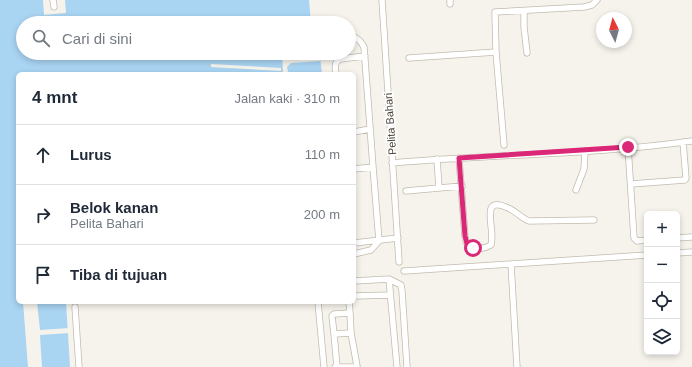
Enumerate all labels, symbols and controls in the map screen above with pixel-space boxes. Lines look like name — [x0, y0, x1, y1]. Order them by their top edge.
north arrow — [596, 12, 632, 48]
search box — [16, 16, 356, 60]
icon: search — [30, 27, 52, 49]
text: Cari di sini — [62, 30, 132, 47]
text: 4 mnt — [32, 88, 77, 107]
text: Jalan kaki · 310 m — [235, 91, 340, 106]
street label: Pelita Bahari — [382, 92, 398, 156]
route end — [619, 138, 637, 156]
icon: ahead — [32, 144, 54, 166]
text: Lurus — [70, 146, 112, 163]
text: 110 m — [305, 147, 340, 162]
text: Belok kanan — [70, 199, 158, 216]
icon: right — [32, 204, 54, 226]
text: 200 m — [304, 207, 340, 222]
map controls — [644, 211, 680, 355]
button: + — [644, 211, 680, 247]
text: Pelita Bahari — [70, 216, 144, 231]
route start — [464, 239, 482, 257]
button: − — [644, 247, 680, 283]
icon: arrive — [32, 264, 54, 286]
text: Tiba di tujuan — [70, 266, 167, 283]
button: locate — [644, 283, 680, 319]
button: layers — [644, 319, 680, 355]

